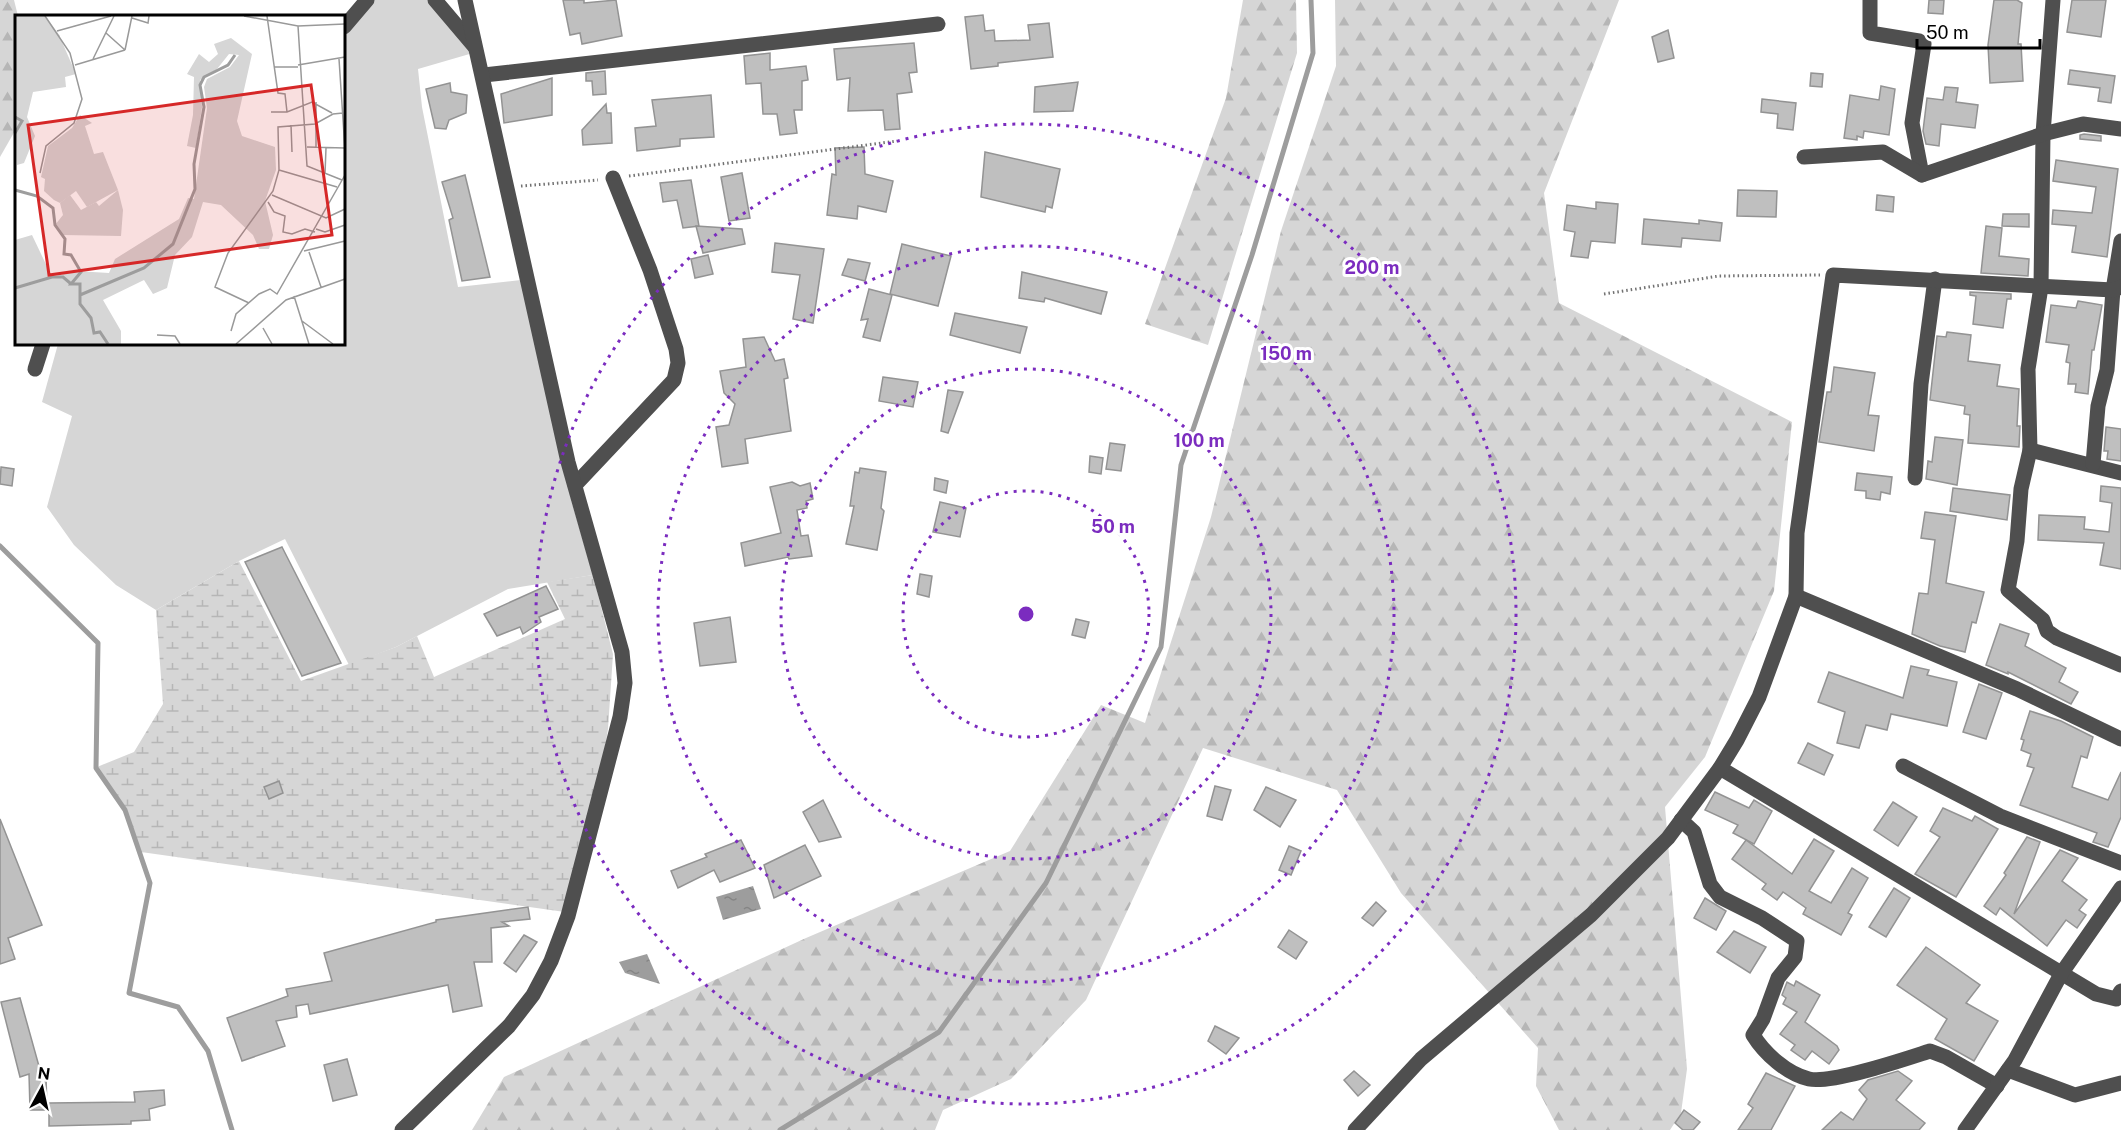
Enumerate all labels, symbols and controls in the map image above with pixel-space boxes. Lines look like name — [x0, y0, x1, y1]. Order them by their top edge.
scale bar — [1917, 12, 2040, 50]
inset map — [15, 15, 345, 345]
text: 50 m — [1926, 22, 1969, 43]
text: 200 m — [1345, 257, 1399, 278]
text: 150 m — [1260, 343, 1312, 364]
text: 100 m — [1173, 430, 1225, 451]
text: 50 m — [1091, 516, 1135, 537]
centre of rings — [1016, 604, 1036, 624]
north arrow — [12, 1058, 72, 1118]
text: N — [36, 1063, 52, 1084]

